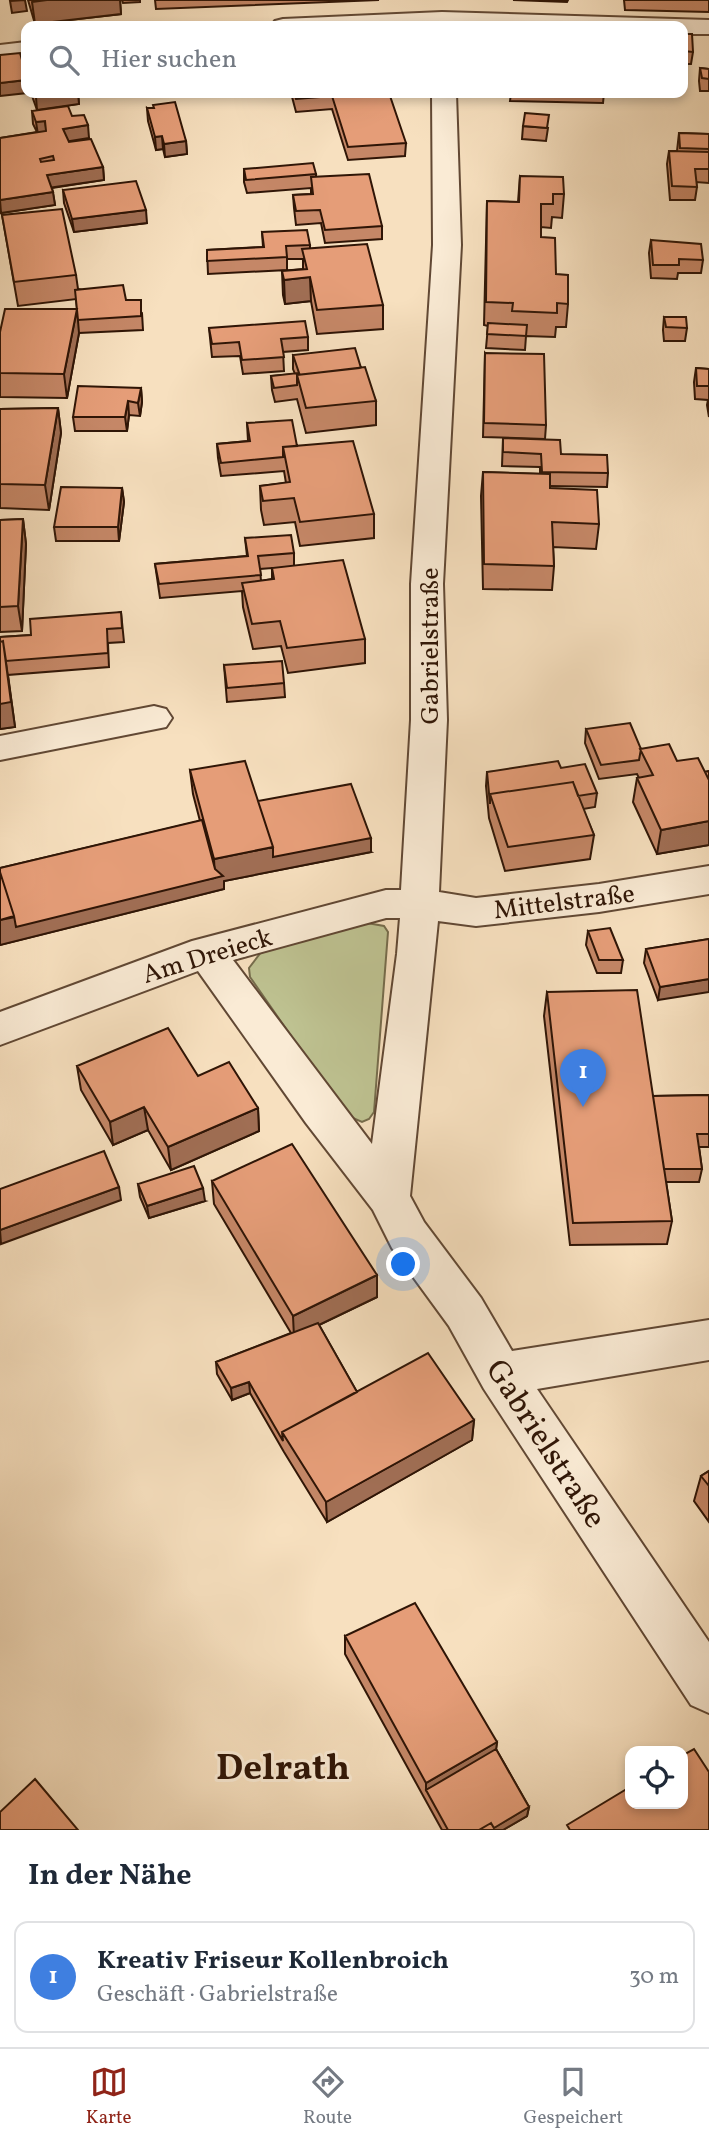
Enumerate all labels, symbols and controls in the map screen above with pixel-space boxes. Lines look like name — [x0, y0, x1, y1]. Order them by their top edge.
search box — [21, 21, 688, 98]
icon: search — [45, 41, 83, 79]
text: Hier suchen — [101, 42, 237, 78]
street label: Gabrielstraße — [413, 568, 449, 724]
street label: Mittelstraße — [492, 876, 637, 929]
street label: Am Dreieck — [138, 920, 277, 994]
pin: 1 — [560, 1049, 606, 1107]
your location — [386, 1247, 420, 1281]
street label: Gabrielstraße — [473, 1352, 616, 1538]
district label: Delrath — [216, 1744, 350, 1795]
map controls — [625, 1746, 688, 1809]
button: locate — [625, 1746, 688, 1809]
text: In der Nähe — [28, 1855, 192, 1897]
text: Kreativ Friseur Kollenbroich — [97, 1943, 449, 1979]
text: 1 — [48, 1961, 58, 1993]
text: 30 m — [629, 1961, 679, 1993]
text: Geschäft · Gabrielstraße — [97, 1979, 338, 2011]
tab: Karte — [86, 2063, 132, 2131]
tab: Route — [303, 2063, 352, 2131]
tab: Gespeichert — [524, 2063, 623, 2131]

